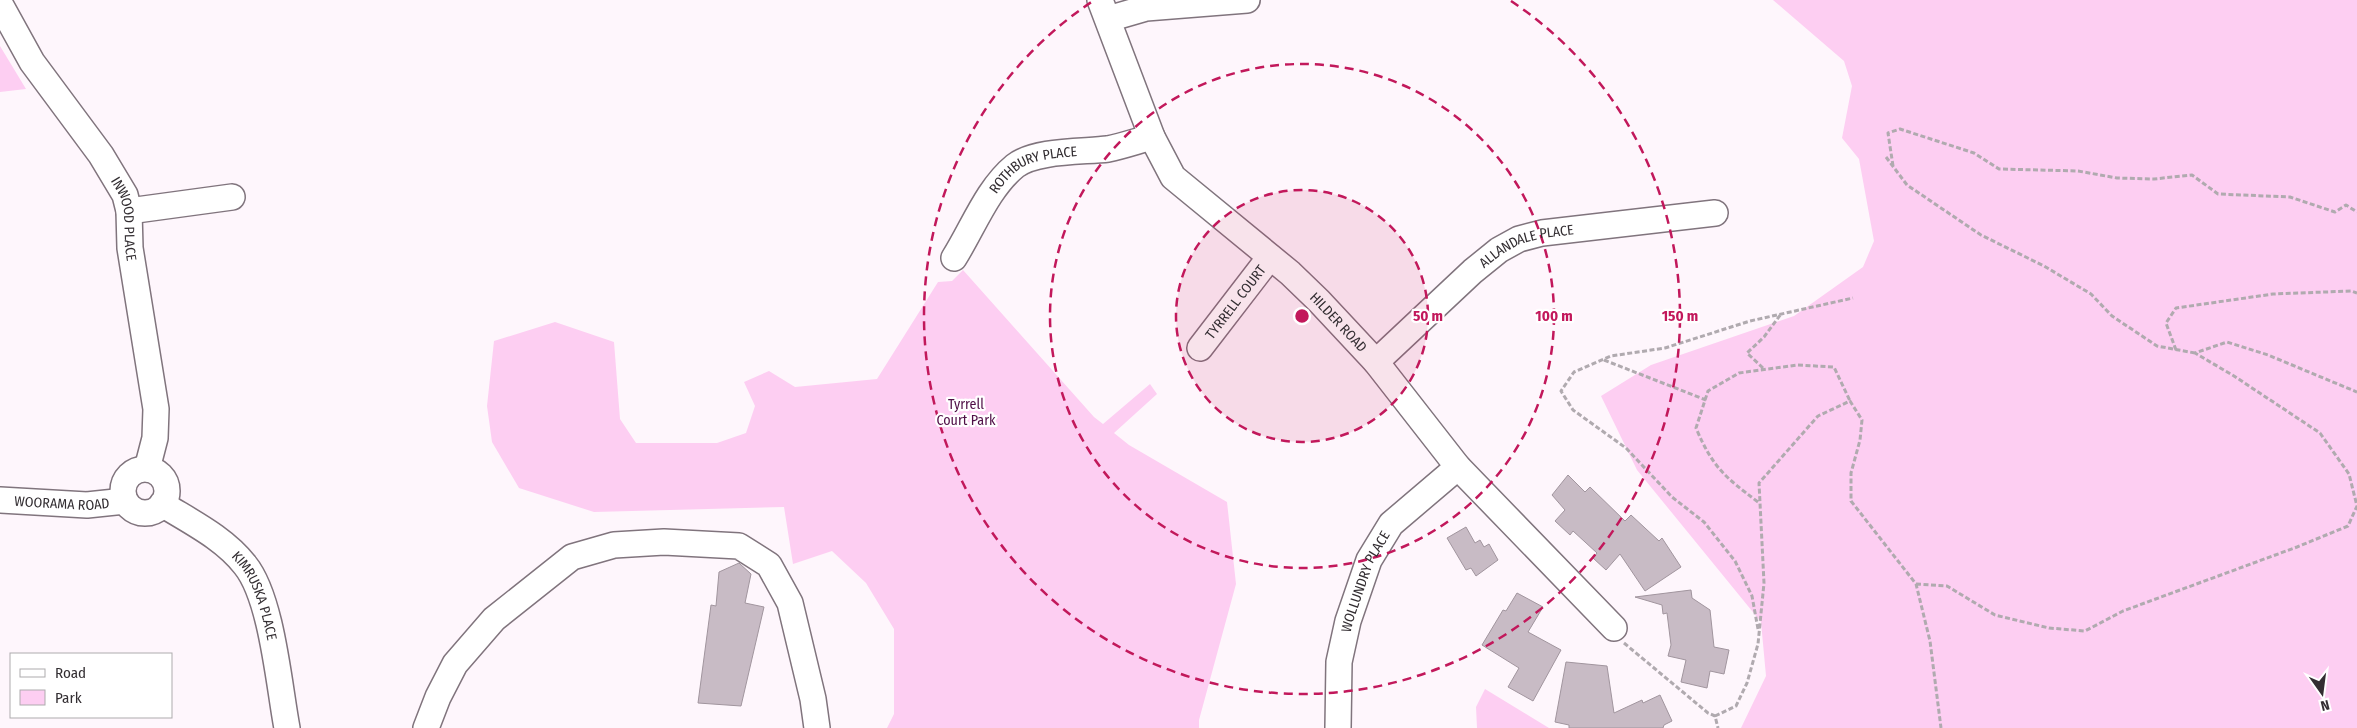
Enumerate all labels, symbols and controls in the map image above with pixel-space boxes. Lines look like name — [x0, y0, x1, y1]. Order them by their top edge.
street label: ROTHBURY PLACE — [985, 143, 1078, 197]
street label: INWOOD PLACE — [108, 174, 141, 262]
street label: ALLANDALE PLACE — [1476, 221, 1575, 271]
street label: TYRRELL COURT — [1202, 261, 1269, 342]
street label: HILDER ROAD — [1306, 288, 1371, 355]
centre of rings — [1293, 307, 1311, 325]
text: 50 m — [1413, 307, 1443, 325]
text: 100 m — [1535, 307, 1573, 325]
text: 150 m — [1662, 307, 1698, 325]
park label: Tyrrell Court Park — [936, 396, 996, 429]
street label: WOORAMA ROAD — [14, 492, 110, 514]
street label: WOLLUNDRY PLACE — [1337, 527, 1394, 634]
street label: KIMRUSKA PLACE — [228, 547, 281, 642]
legend — [10, 653, 172, 718]
text: Road — [55, 664, 86, 682]
north arrow — [2297, 668, 2347, 718]
text: Park — [55, 689, 82, 707]
text: N — [2319, 696, 2331, 714]

